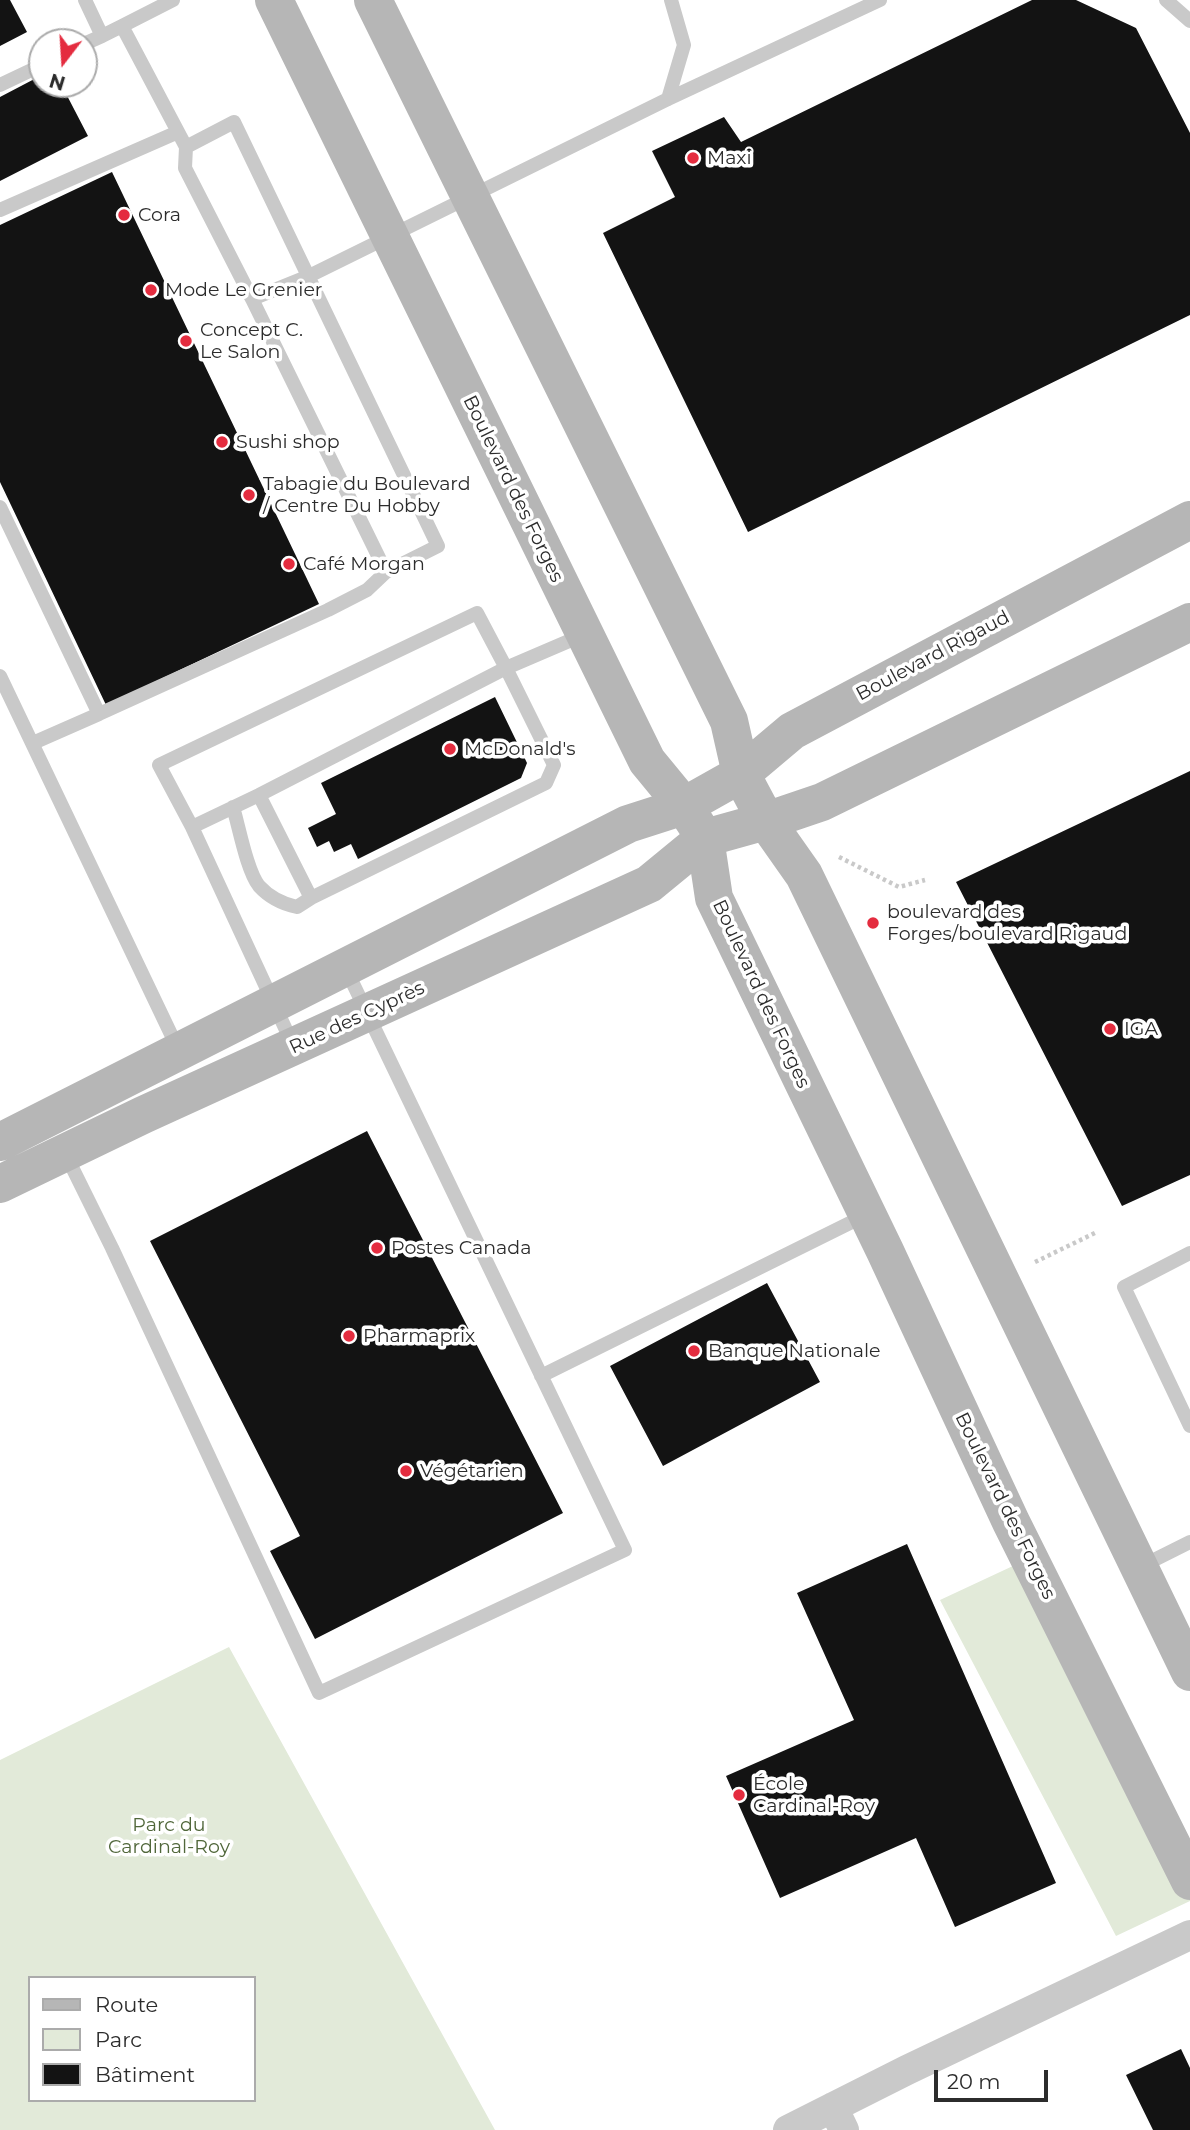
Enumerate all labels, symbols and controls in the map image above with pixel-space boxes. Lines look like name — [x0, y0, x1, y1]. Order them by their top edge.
north arrow — [28, 28, 98, 98]
text: N — [47, 68, 68, 95]
place label: Maxi — [707, 147, 752, 169]
marker: Maxi — [685, 150, 701, 166]
place label: Cora — [138, 204, 181, 226]
marker: Cora — [116, 207, 132, 223]
place label: Mode Le Grenier — [165, 279, 322, 301]
marker: Mode Le Grenier — [143, 282, 159, 298]
place label: Concept C. Le Salon — [200, 319, 303, 363]
marker: Concept C. Le Salon — [178, 333, 194, 349]
street label: Boulevard des Forges — [458, 392, 568, 586]
place label: Sushi shop — [236, 431, 340, 453]
marker: Sushi shop — [214, 434, 230, 450]
place label: Tabagie du Boulevard / Centre Du Hobby — [263, 473, 471, 517]
marker: Tabagie du Boulevard / Centre Du Hobby — [241, 487, 257, 503]
place label: Café Morgan — [303, 553, 425, 575]
marker: Café Morgan — [281, 556, 297, 572]
street label: Boulevard Rigaud — [852, 606, 1014, 706]
place label: McDonald's — [464, 738, 576, 760]
marker: McDonald's — [442, 741, 458, 757]
street label: Boulevard des Forges — [707, 896, 815, 1092]
place label: boulevard des Forges/boulevard Rigaud — [887, 901, 1127, 945]
marker: boulevard des Forges/boulevard Rigaud — [865, 915, 881, 931]
street label: Rue des Cyprès — [286, 977, 428, 1059]
place label: IGA — [1124, 1018, 1158, 1040]
marker: IGA — [1102, 1021, 1118, 1037]
place label: Postes Canada — [391, 1237, 531, 1259]
marker: Postes Canada — [369, 1240, 385, 1256]
place label: Pharmaprix — [363, 1325, 475, 1347]
marker: Pharmaprix — [341, 1328, 357, 1344]
place label: Banque Nationale — [708, 1340, 881, 1362]
marker: Banque Nationale — [686, 1343, 702, 1359]
street label: Boulevard des Forges — [950, 1409, 1060, 1603]
place label: Végétarien — [420, 1460, 524, 1482]
marker: Végétarien — [398, 1463, 414, 1479]
place label: École Cardinal-Roy — [753, 1773, 875, 1817]
marker: École Cardinal-Roy — [731, 1787, 747, 1803]
park label: Parc du Cardinal-Roy — [108, 1814, 230, 1858]
legend — [28, 1976, 256, 2102]
text: Route — [95, 1992, 158, 2017]
text: Parc — [95, 2027, 142, 2052]
scale bar — [938, 2056, 1052, 2100]
text: Bâtiment — [95, 2062, 195, 2087]
text: 20 m — [947, 2069, 1001, 2094]

